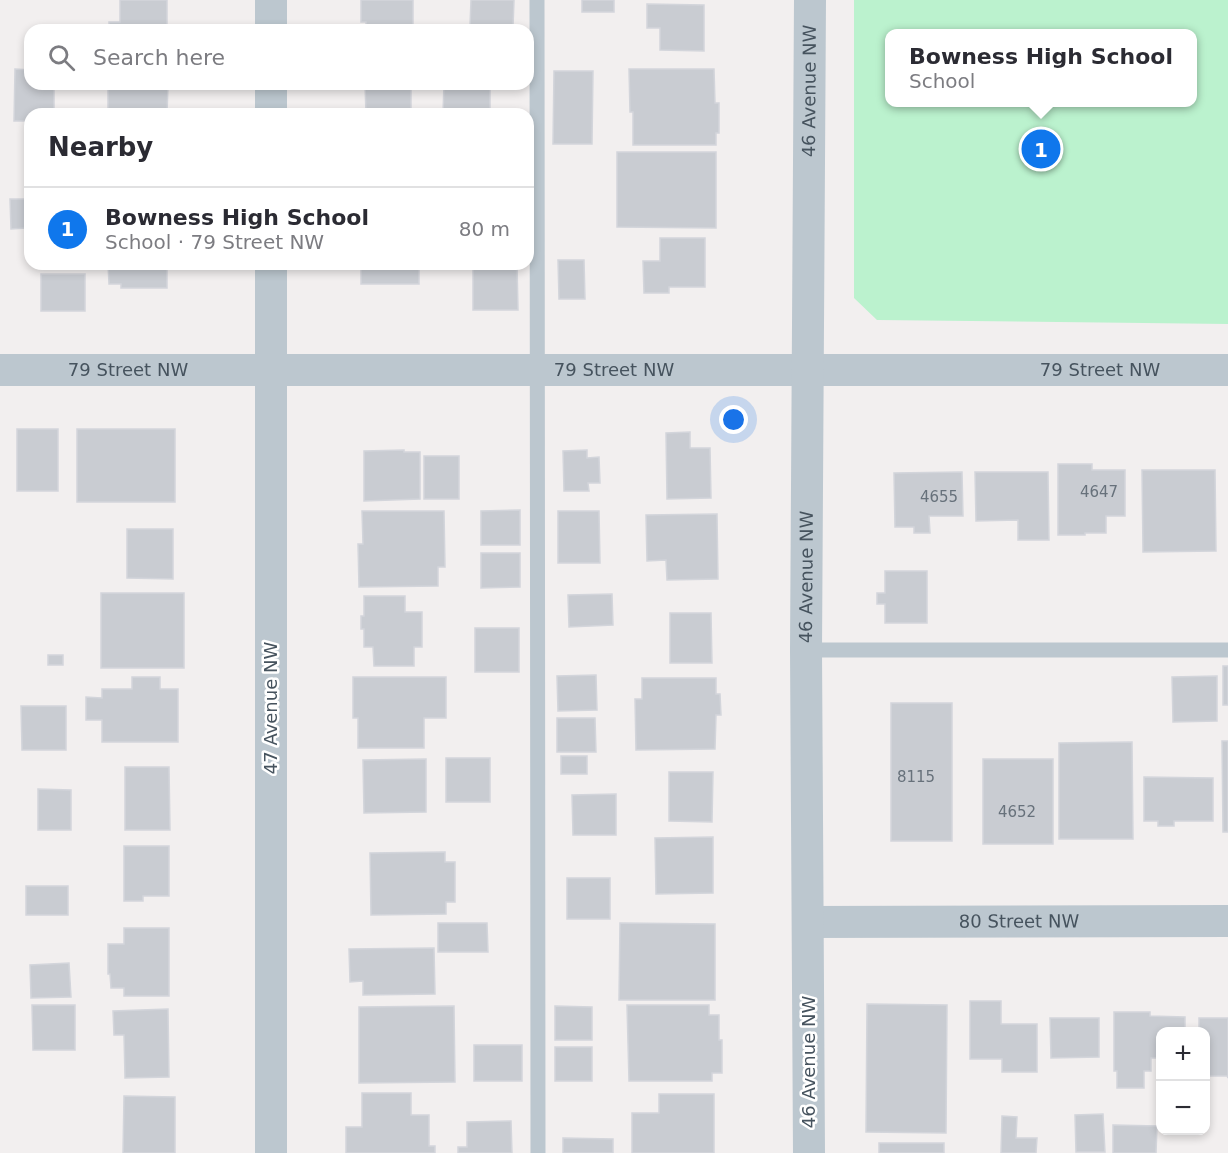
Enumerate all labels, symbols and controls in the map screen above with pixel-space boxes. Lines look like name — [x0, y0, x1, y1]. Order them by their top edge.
search box — [24, 24, 534, 90]
street label: 46 Avenue NW — [798, 24, 820, 157]
popup — [885, 29, 1197, 107]
icon: search — [45, 41, 78, 74]
text: Bowness High School — [909, 44, 1173, 69]
text: Search here — [93, 45, 225, 70]
text: School — [909, 69, 975, 93]
pin: 1 — [1022, 126, 1060, 172]
text: Nearby — [48, 132, 153, 162]
text: Bowness High School — [105, 205, 369, 230]
text: 1 — [61, 217, 74, 241]
text: 80 m — [459, 217, 510, 241]
text: School · 79 Street NW — [105, 230, 324, 254]
street label: 79 Street NW — [68, 359, 188, 380]
street label: 79 Street NW — [554, 359, 674, 380]
street label: 79 Street NW — [1040, 359, 1160, 380]
your location — [719, 405, 748, 434]
house number: 4647 — [1080, 483, 1118, 501]
house number: 4655 — [920, 488, 958, 506]
street label: 46 Avenue NW — [795, 510, 817, 643]
street label: 47 Avenue NW — [260, 642, 281, 774]
house number: 8115 — [897, 768, 935, 786]
house number: 4652 — [998, 803, 1036, 821]
street label: 80 Street NW — [959, 910, 1079, 932]
street label: 46 Avenue NW — [798, 996, 819, 1128]
map controls — [1156, 1027, 1210, 1135]
button: + — [1156, 1027, 1210, 1081]
button: − — [1156, 1081, 1210, 1135]

